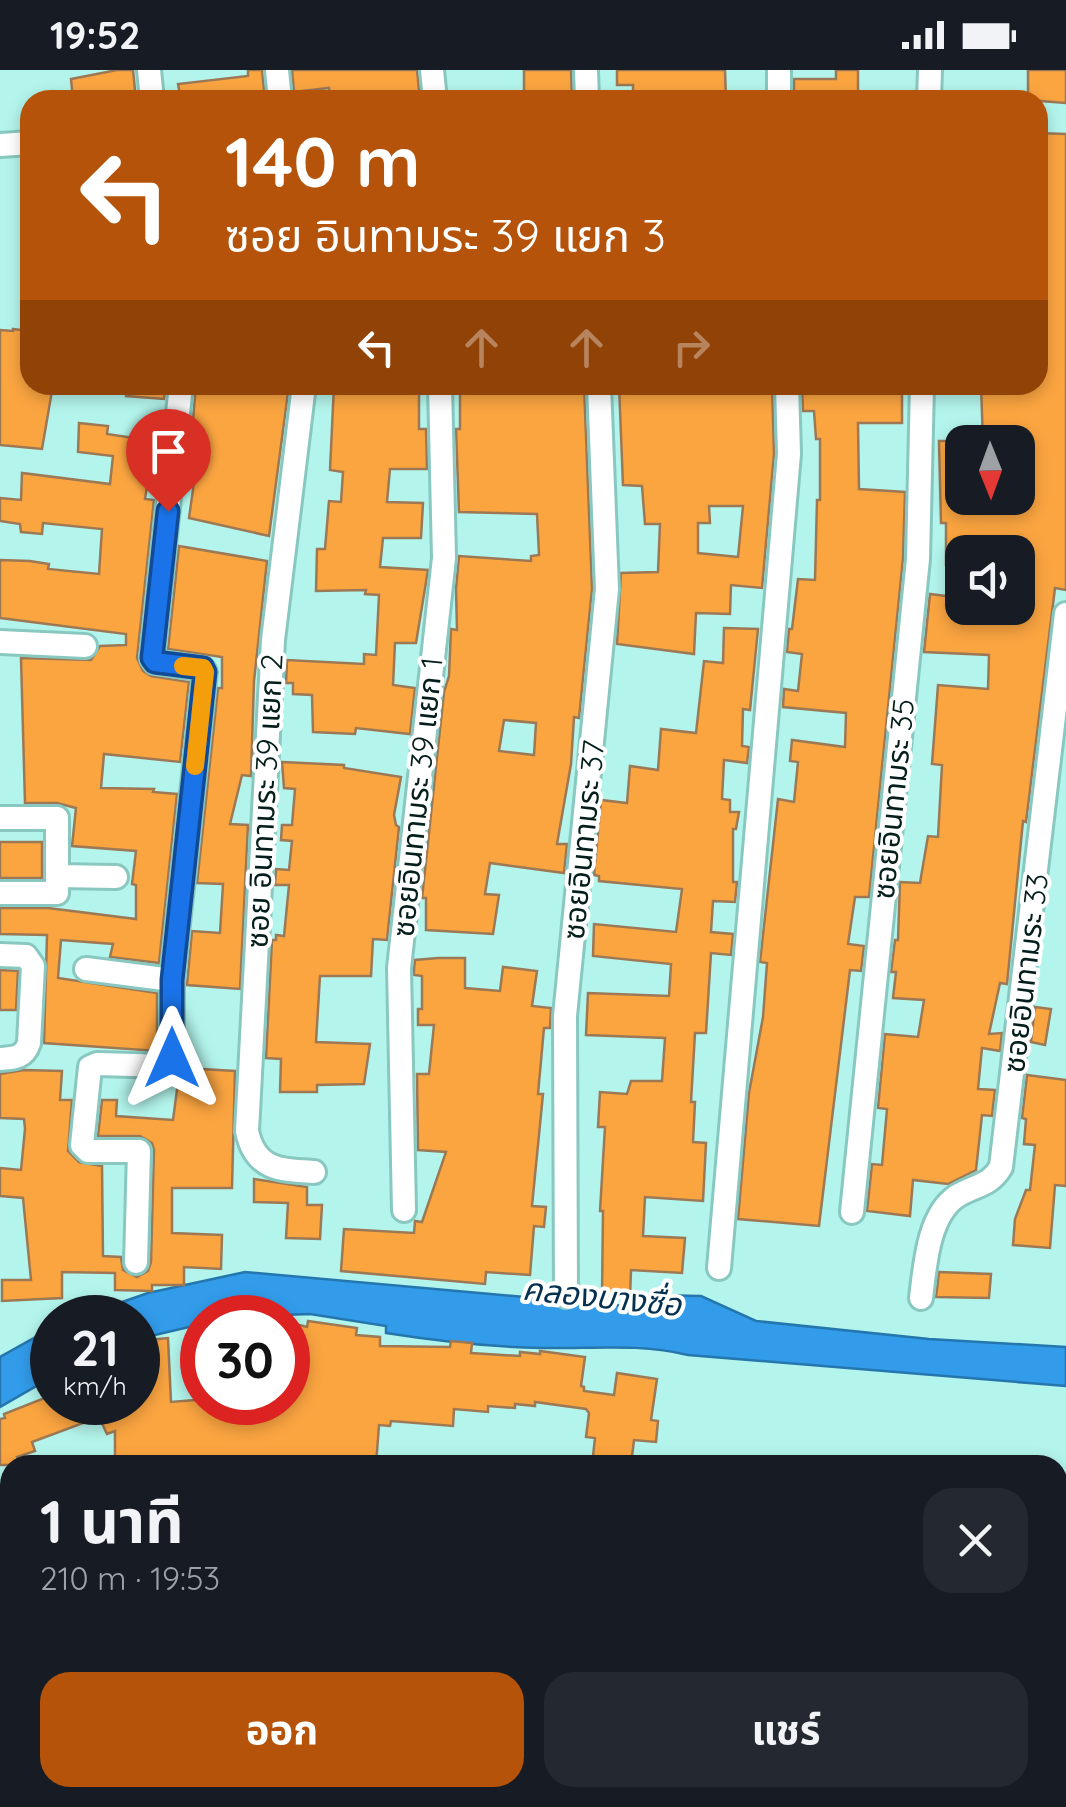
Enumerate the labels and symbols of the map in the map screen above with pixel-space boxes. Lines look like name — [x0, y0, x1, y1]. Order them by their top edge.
pin — [126, 409, 211, 512]
north arrow — [945, 425, 1035, 515]
street label: ซอย อินทามระ 39 แยก 2 — [237, 653, 291, 949]
street label: ซอยอินทามระ 39 แยก 1 — [383, 655, 451, 939]
street label: ซอยอินทามระ 35 — [864, 697, 922, 901]
street label: ซอยอินทามระ 37 — [554, 738, 612, 942]
street label: ซอยอินทามระ 33 — [994, 871, 1056, 1075]
position arrow — [120, 1006, 224, 1110]
water label: คลองบางซื่อ — [521, 1267, 685, 1324]
speed limit sign: 30 — [180, 1295, 310, 1425]

